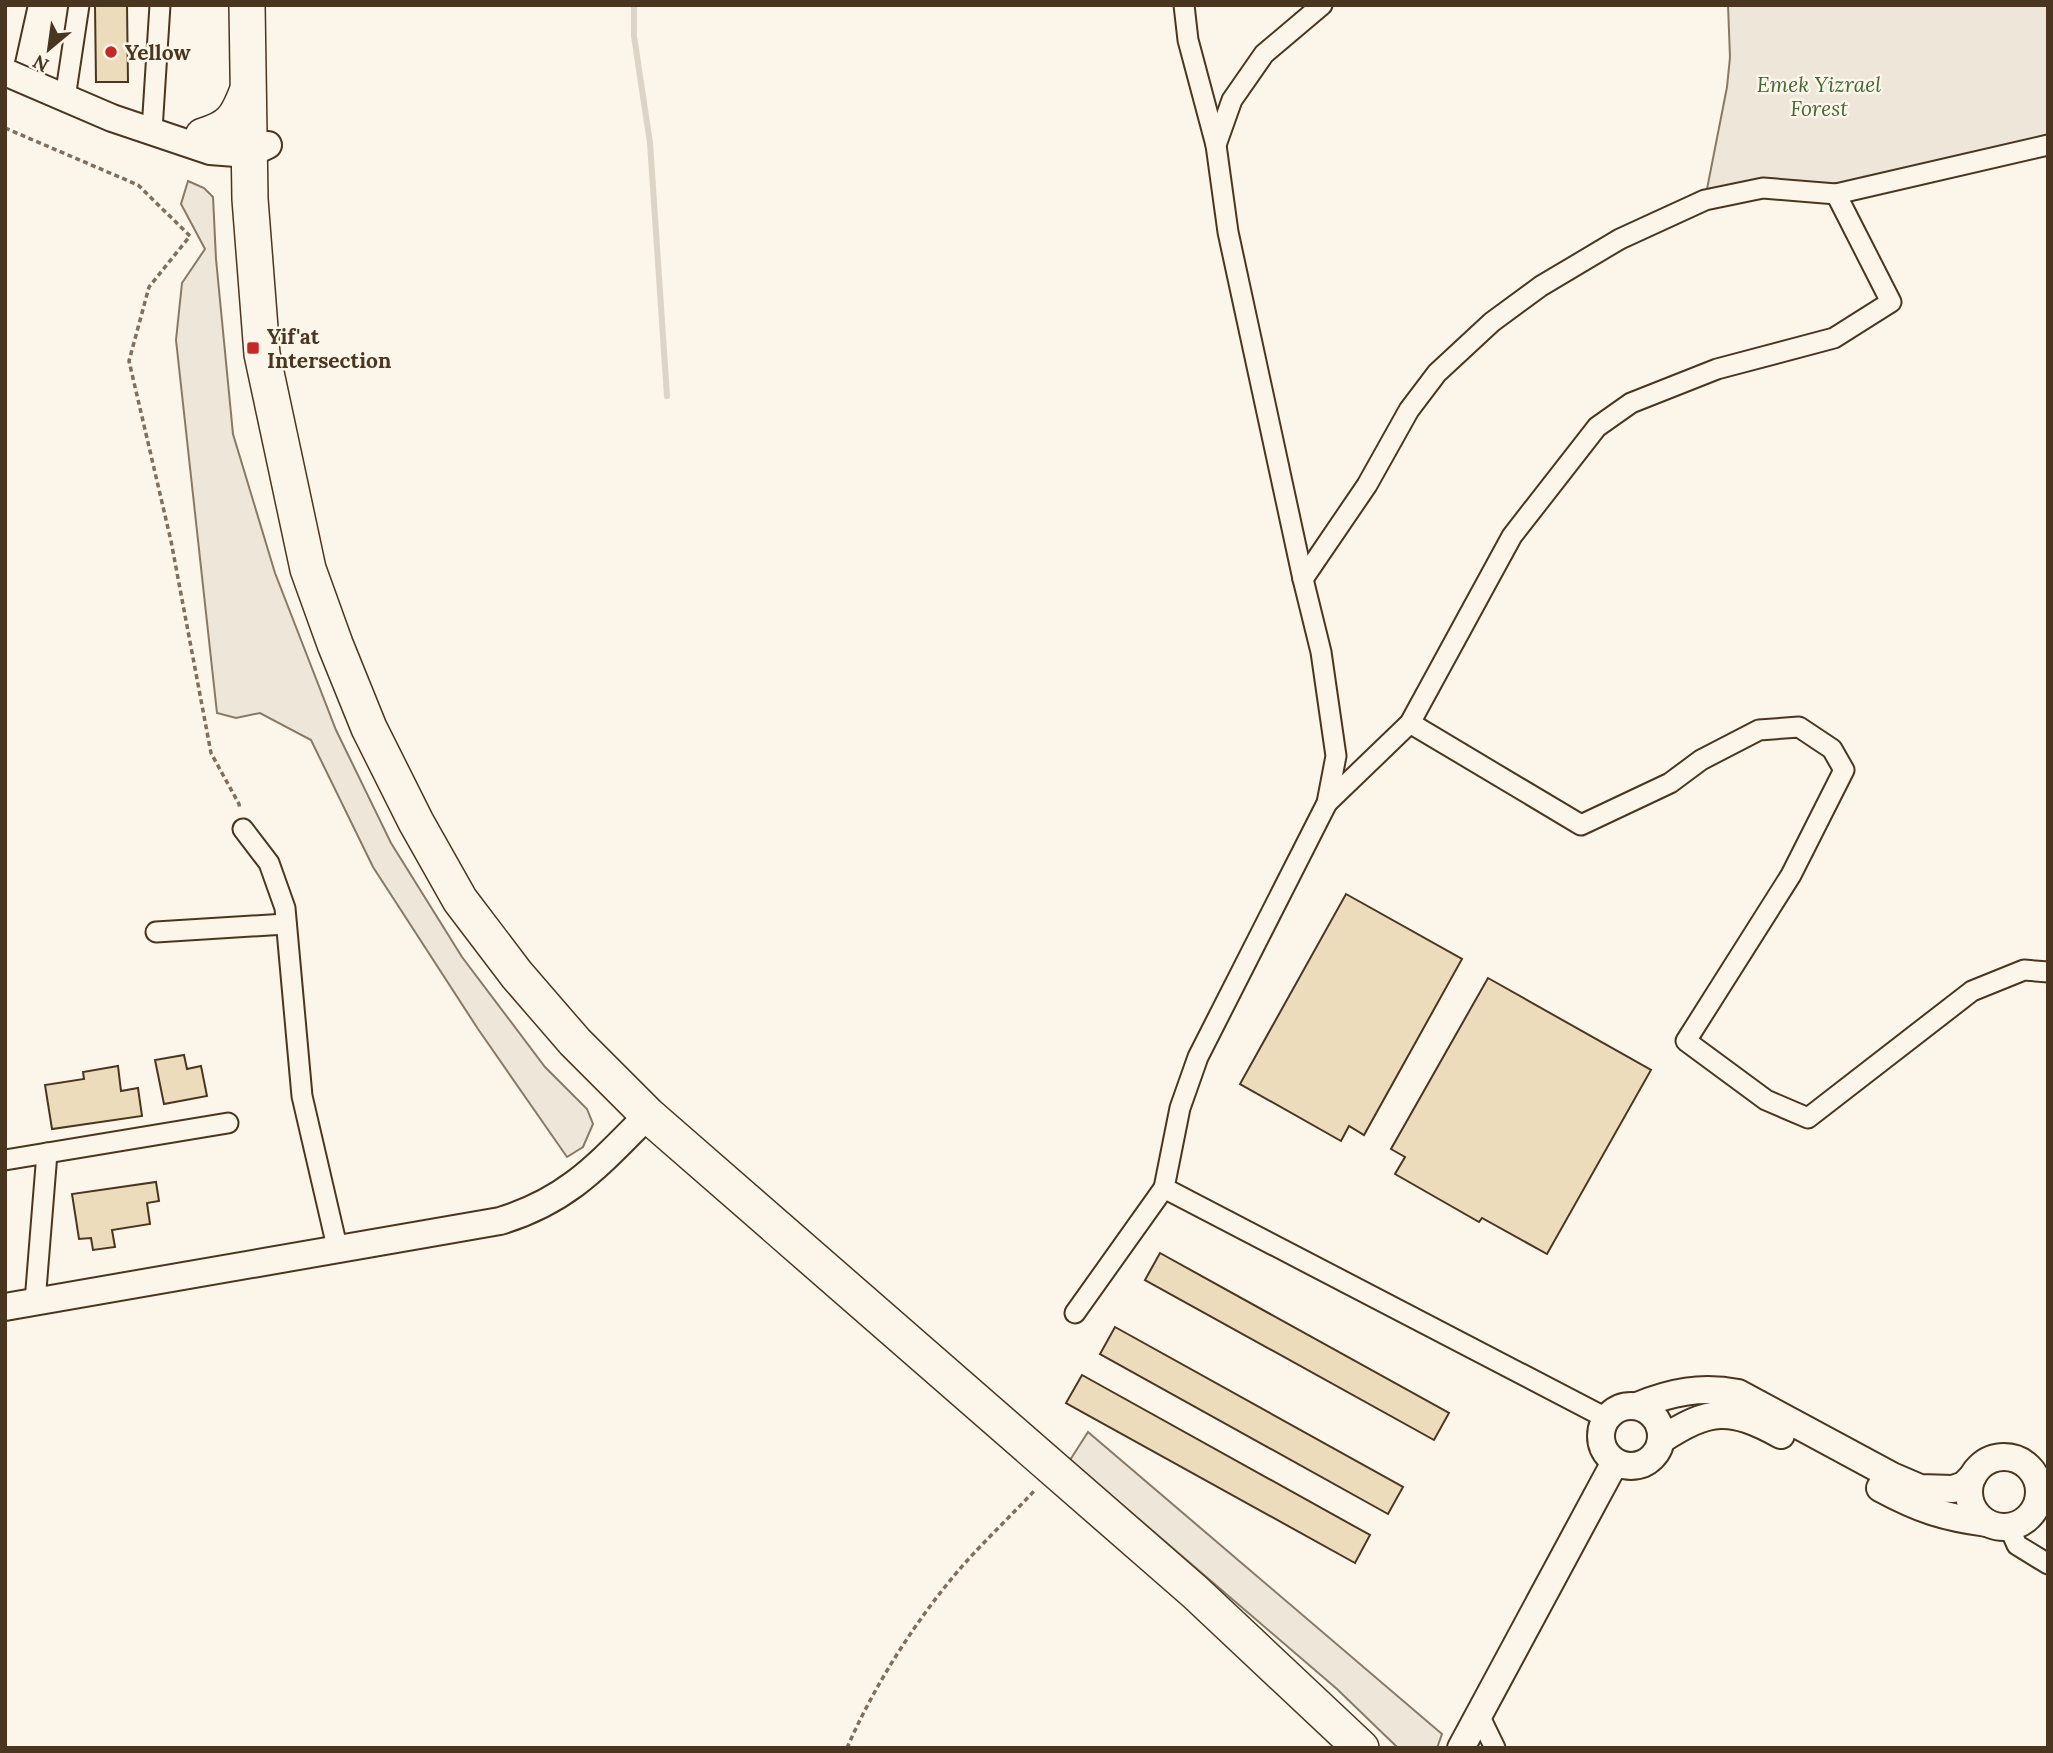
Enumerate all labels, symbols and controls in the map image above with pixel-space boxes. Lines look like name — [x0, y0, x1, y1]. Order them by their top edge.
north arrow — [14, 14, 84, 84]
place label: Yellow — [125, 39, 190, 66]
marker: Yellow — [103, 44, 119, 60]
text: N — [28, 50, 53, 78]
park label: Emek Yizrael Forest — [1757, 71, 1881, 122]
place label: Yif'at Intersection — [267, 323, 391, 374]
marker: Yif'at Intersection — [245, 340, 261, 356]

